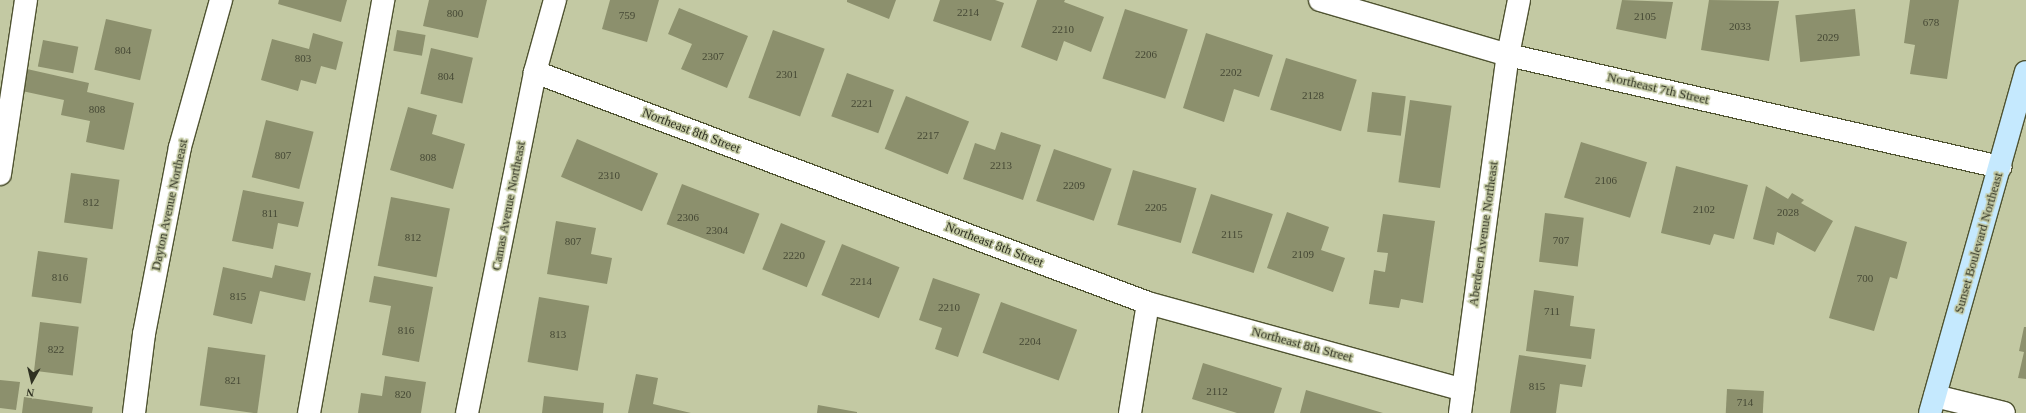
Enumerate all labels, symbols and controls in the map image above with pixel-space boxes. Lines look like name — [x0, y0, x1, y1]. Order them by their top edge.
house number: 2214 — [957, 5, 979, 19]
house number: 800 — [447, 6, 463, 20]
house number: 759 — [619, 8, 635, 22]
house number: 2105 — [1634, 9, 1656, 23]
house number: 678 — [1923, 15, 1939, 29]
house number: 2033 — [1729, 19, 1751, 33]
house number: 2210 — [1052, 22, 1074, 36]
house number: 2029 — [1817, 30, 1839, 44]
house number: 804 — [115, 43, 131, 57]
house number: 2206 — [1135, 47, 1157, 61]
house number: 2307 — [702, 49, 724, 63]
house number: 803 — [295, 51, 311, 65]
house number: 2202 — [1220, 65, 1242, 79]
house number: 2301 — [776, 67, 798, 81]
house number: 804 — [438, 69, 454, 83]
street label: Northeast 7th Street — [1606, 70, 1710, 108]
house number: 2128 — [1302, 88, 1324, 102]
house number: 2221 — [851, 96, 873, 110]
house number: 808 — [89, 102, 105, 116]
street label: Northeast 8th Street — [640, 105, 742, 157]
house number: 2217 — [917, 128, 939, 142]
street label: Dayton Avenue Northeast — [148, 137, 192, 273]
street label: Camas Avenue Northeast — [489, 140, 529, 272]
house number: 807 — [275, 148, 291, 162]
house number: 808 — [420, 150, 436, 164]
house number: 2213 — [990, 158, 1012, 172]
street label: Aberdeen Avenue Northeast — [1466, 160, 1502, 308]
house number: 2310 — [598, 168, 620, 182]
street label: Sunset Boulevard Northeast — [1951, 171, 2007, 315]
house number: 2106 — [1595, 173, 1617, 187]
house number: 2209 — [1063, 178, 1085, 192]
house number: 812 — [83, 195, 99, 209]
house number: 2205 — [1145, 200, 1167, 214]
house number: 2102 — [1693, 202, 1715, 216]
house number: 2028 — [1777, 205, 1799, 219]
house number: 811 — [262, 206, 278, 220]
house number: 2306 — [677, 210, 699, 224]
street label: Northeast 8th Street — [943, 219, 1045, 271]
house number: 2304 — [706, 223, 728, 237]
house number: 2115 — [1221, 227, 1243, 241]
house number: 812 — [405, 230, 421, 244]
house number: 707 — [1553, 233, 1569, 247]
house number: 807 — [565, 234, 581, 248]
house number: 2109 — [1292, 247, 1314, 261]
house number: 2220 — [783, 248, 805, 262]
house number: 816 — [52, 270, 68, 284]
house number: 700 — [1857, 271, 1873, 285]
house number: 2214 — [850, 274, 872, 288]
house number: 815 — [230, 289, 246, 303]
house number: 2210 — [938, 300, 960, 314]
house number: 711 — [1544, 304, 1560, 318]
house number: 816 — [398, 323, 414, 337]
street label: Northeast 8th Street — [1250, 324, 1354, 366]
house number: 813 — [550, 327, 566, 341]
house number: 2204 — [1019, 334, 1041, 348]
house number: 822 — [48, 342, 64, 356]
north arrow — [12, 361, 52, 401]
house number: 821 — [225, 373, 241, 387]
house number: 815 — [1529, 379, 1545, 393]
house number: 2112 — [1206, 384, 1228, 398]
text: N — [26, 386, 35, 399]
house number: 820 — [395, 387, 411, 401]
house number: 714 — [1737, 395, 1753, 409]

